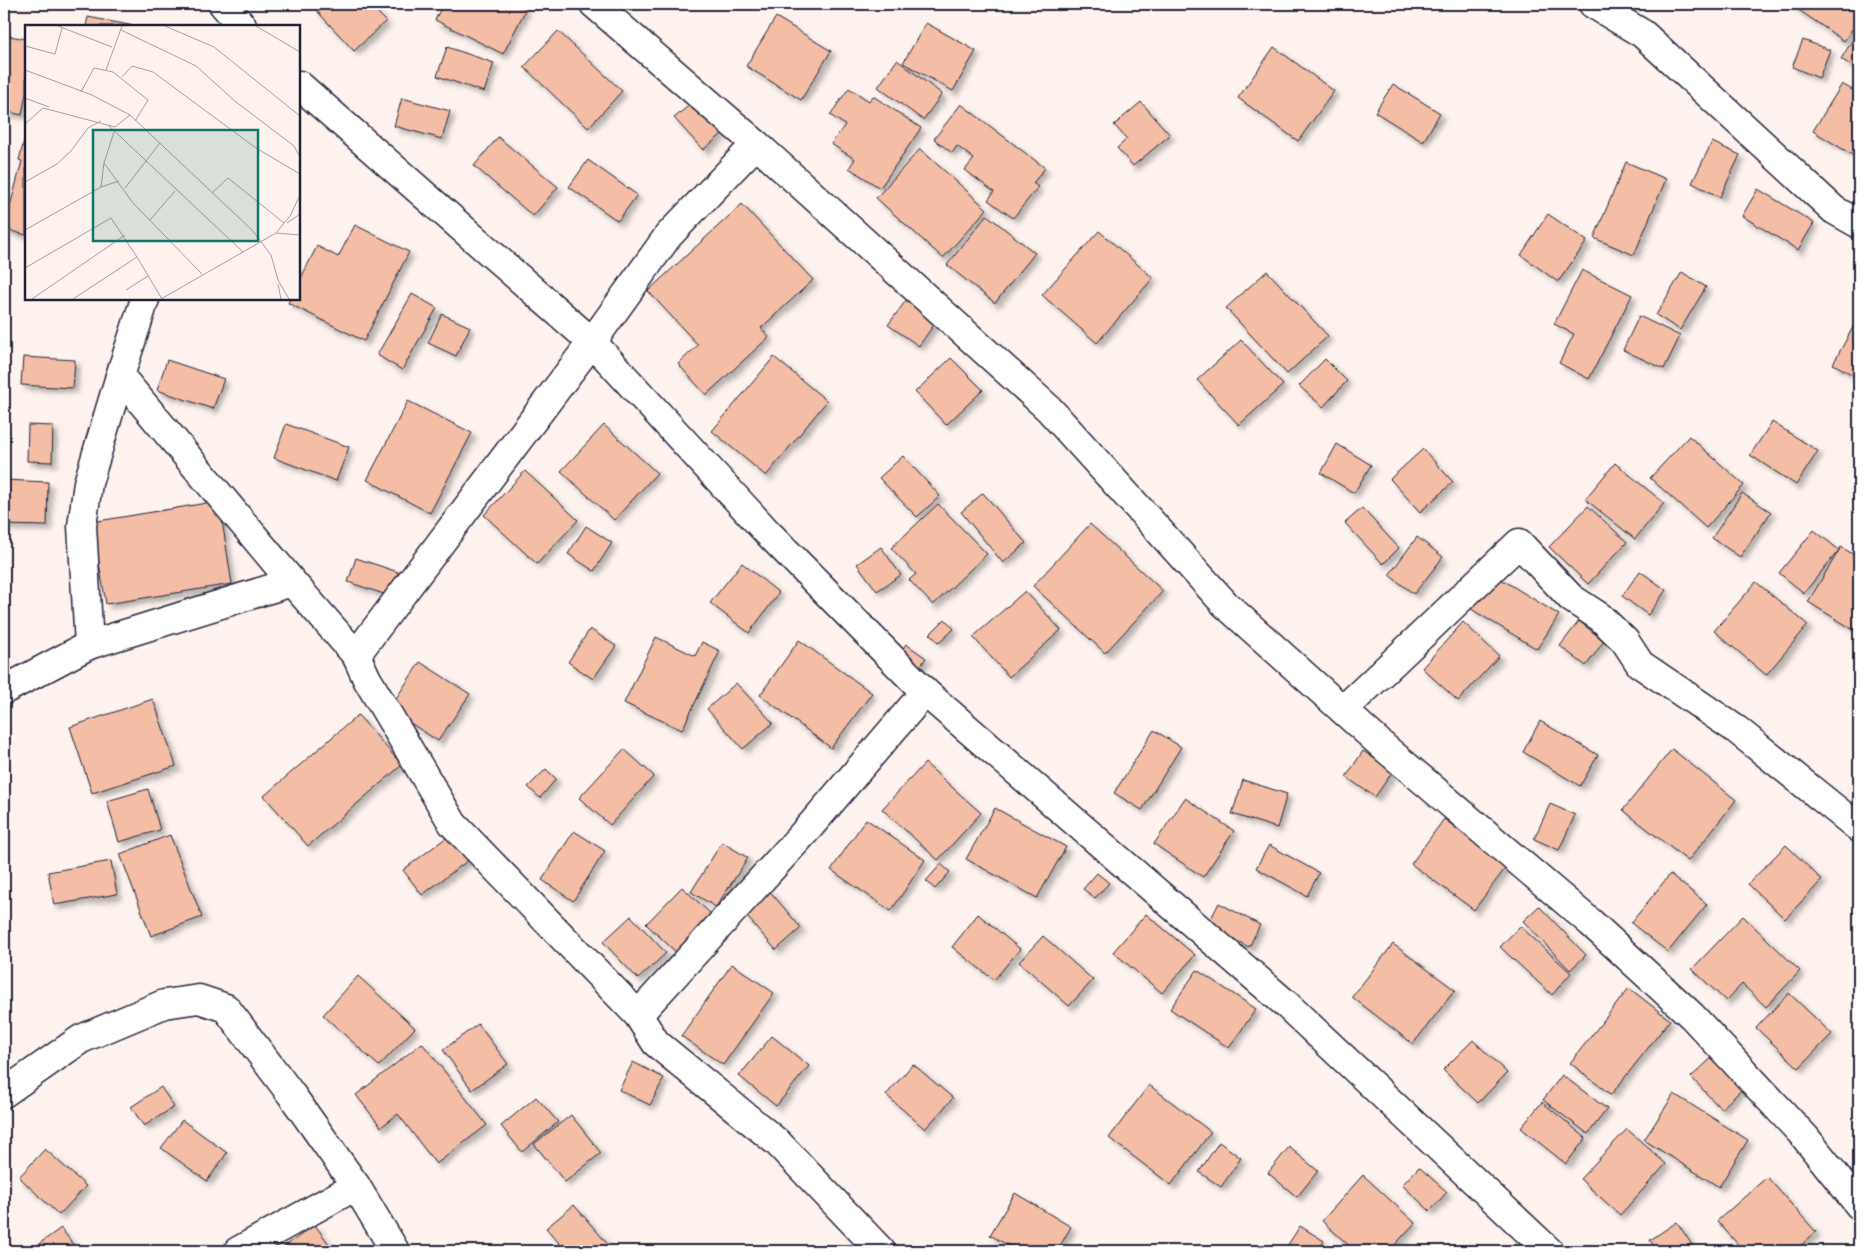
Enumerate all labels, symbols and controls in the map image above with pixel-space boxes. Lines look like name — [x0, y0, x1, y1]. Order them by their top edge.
inset map — [25, 25, 300, 300]

